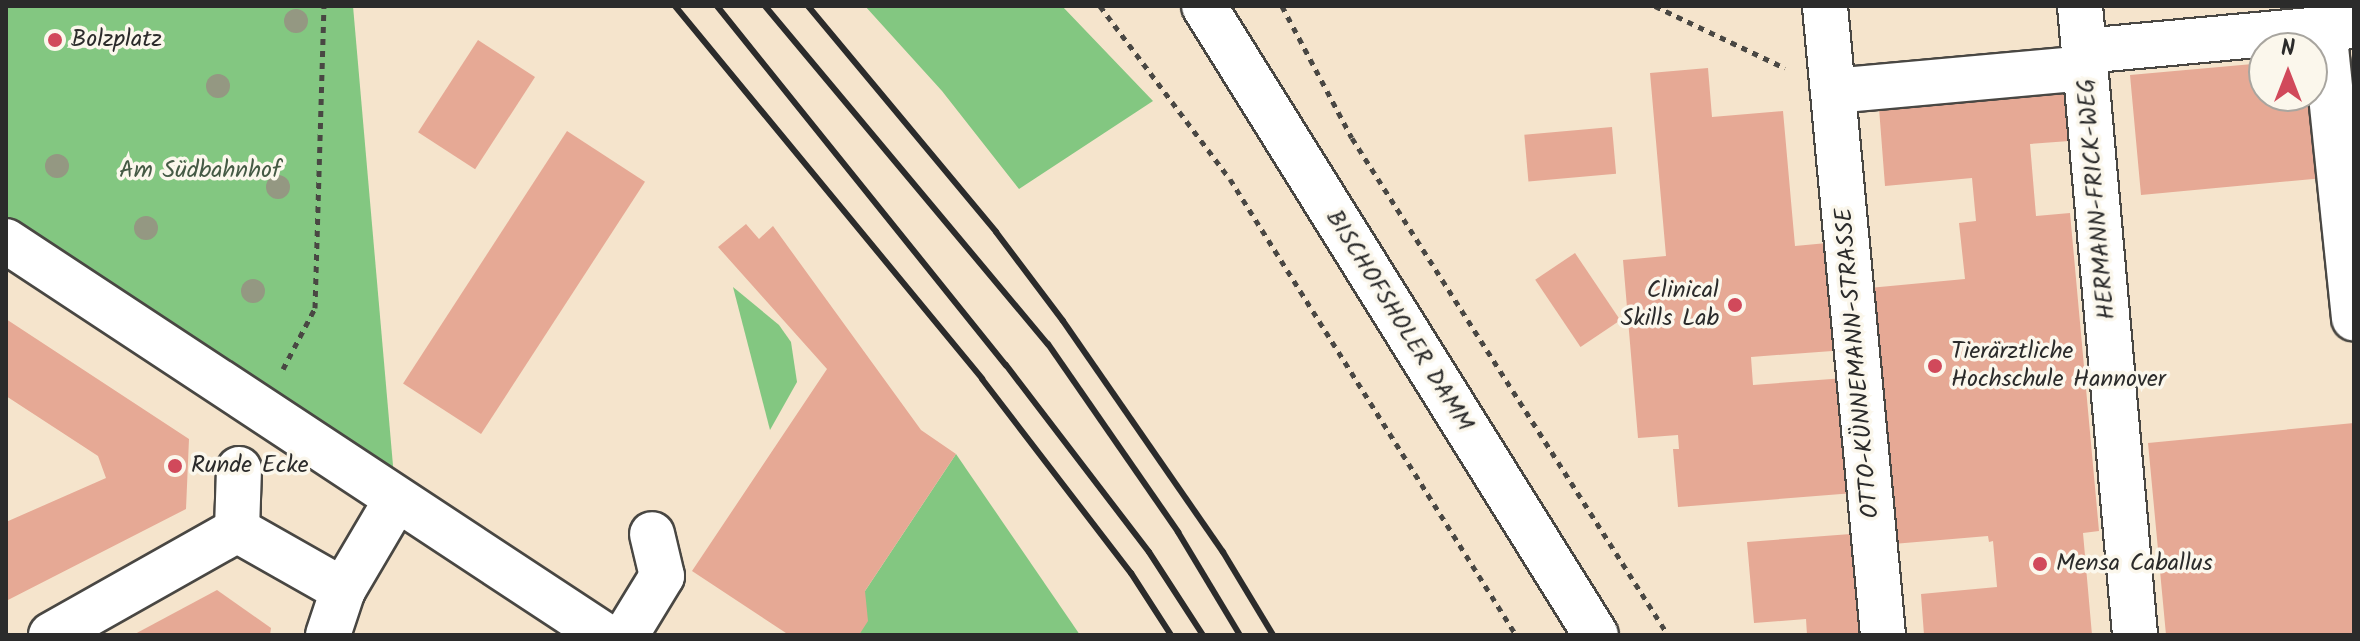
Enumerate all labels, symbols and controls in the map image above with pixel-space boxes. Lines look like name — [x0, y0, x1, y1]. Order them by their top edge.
place label: Bolzplatz — [71, 26, 162, 54]
marker: Bolzplatz — [46, 31, 64, 49]
north arrow — [2248, 32, 2328, 112]
text: N — [2281, 32, 2295, 67]
street label: HERMANN-FRICK-WEG — [2072, 77, 2122, 321]
park label: Am Südbahnhof — [119, 157, 281, 185]
street label: BISCHOFSHOLER DAMM — [1319, 205, 1479, 437]
street label: OTTO-KÜNNEMANN-STRASSE — [1830, 206, 1886, 520]
place label: Clinical Skills Lab — [1621, 277, 1719, 333]
marker: Clinical Skills Lab — [1726, 296, 1744, 314]
place label: Tierärztliche Hochschule Hannover — [1951, 338, 2166, 394]
marker: Tierärztliche Hochschule Hannover — [1926, 357, 1944, 375]
place label: Runde Ecke — [191, 452, 309, 480]
marker: Runde Ecke — [166, 457, 184, 475]
place label: Mensa Caballus — [2056, 550, 2213, 578]
marker: Mensa Caballus — [2031, 555, 2049, 573]

